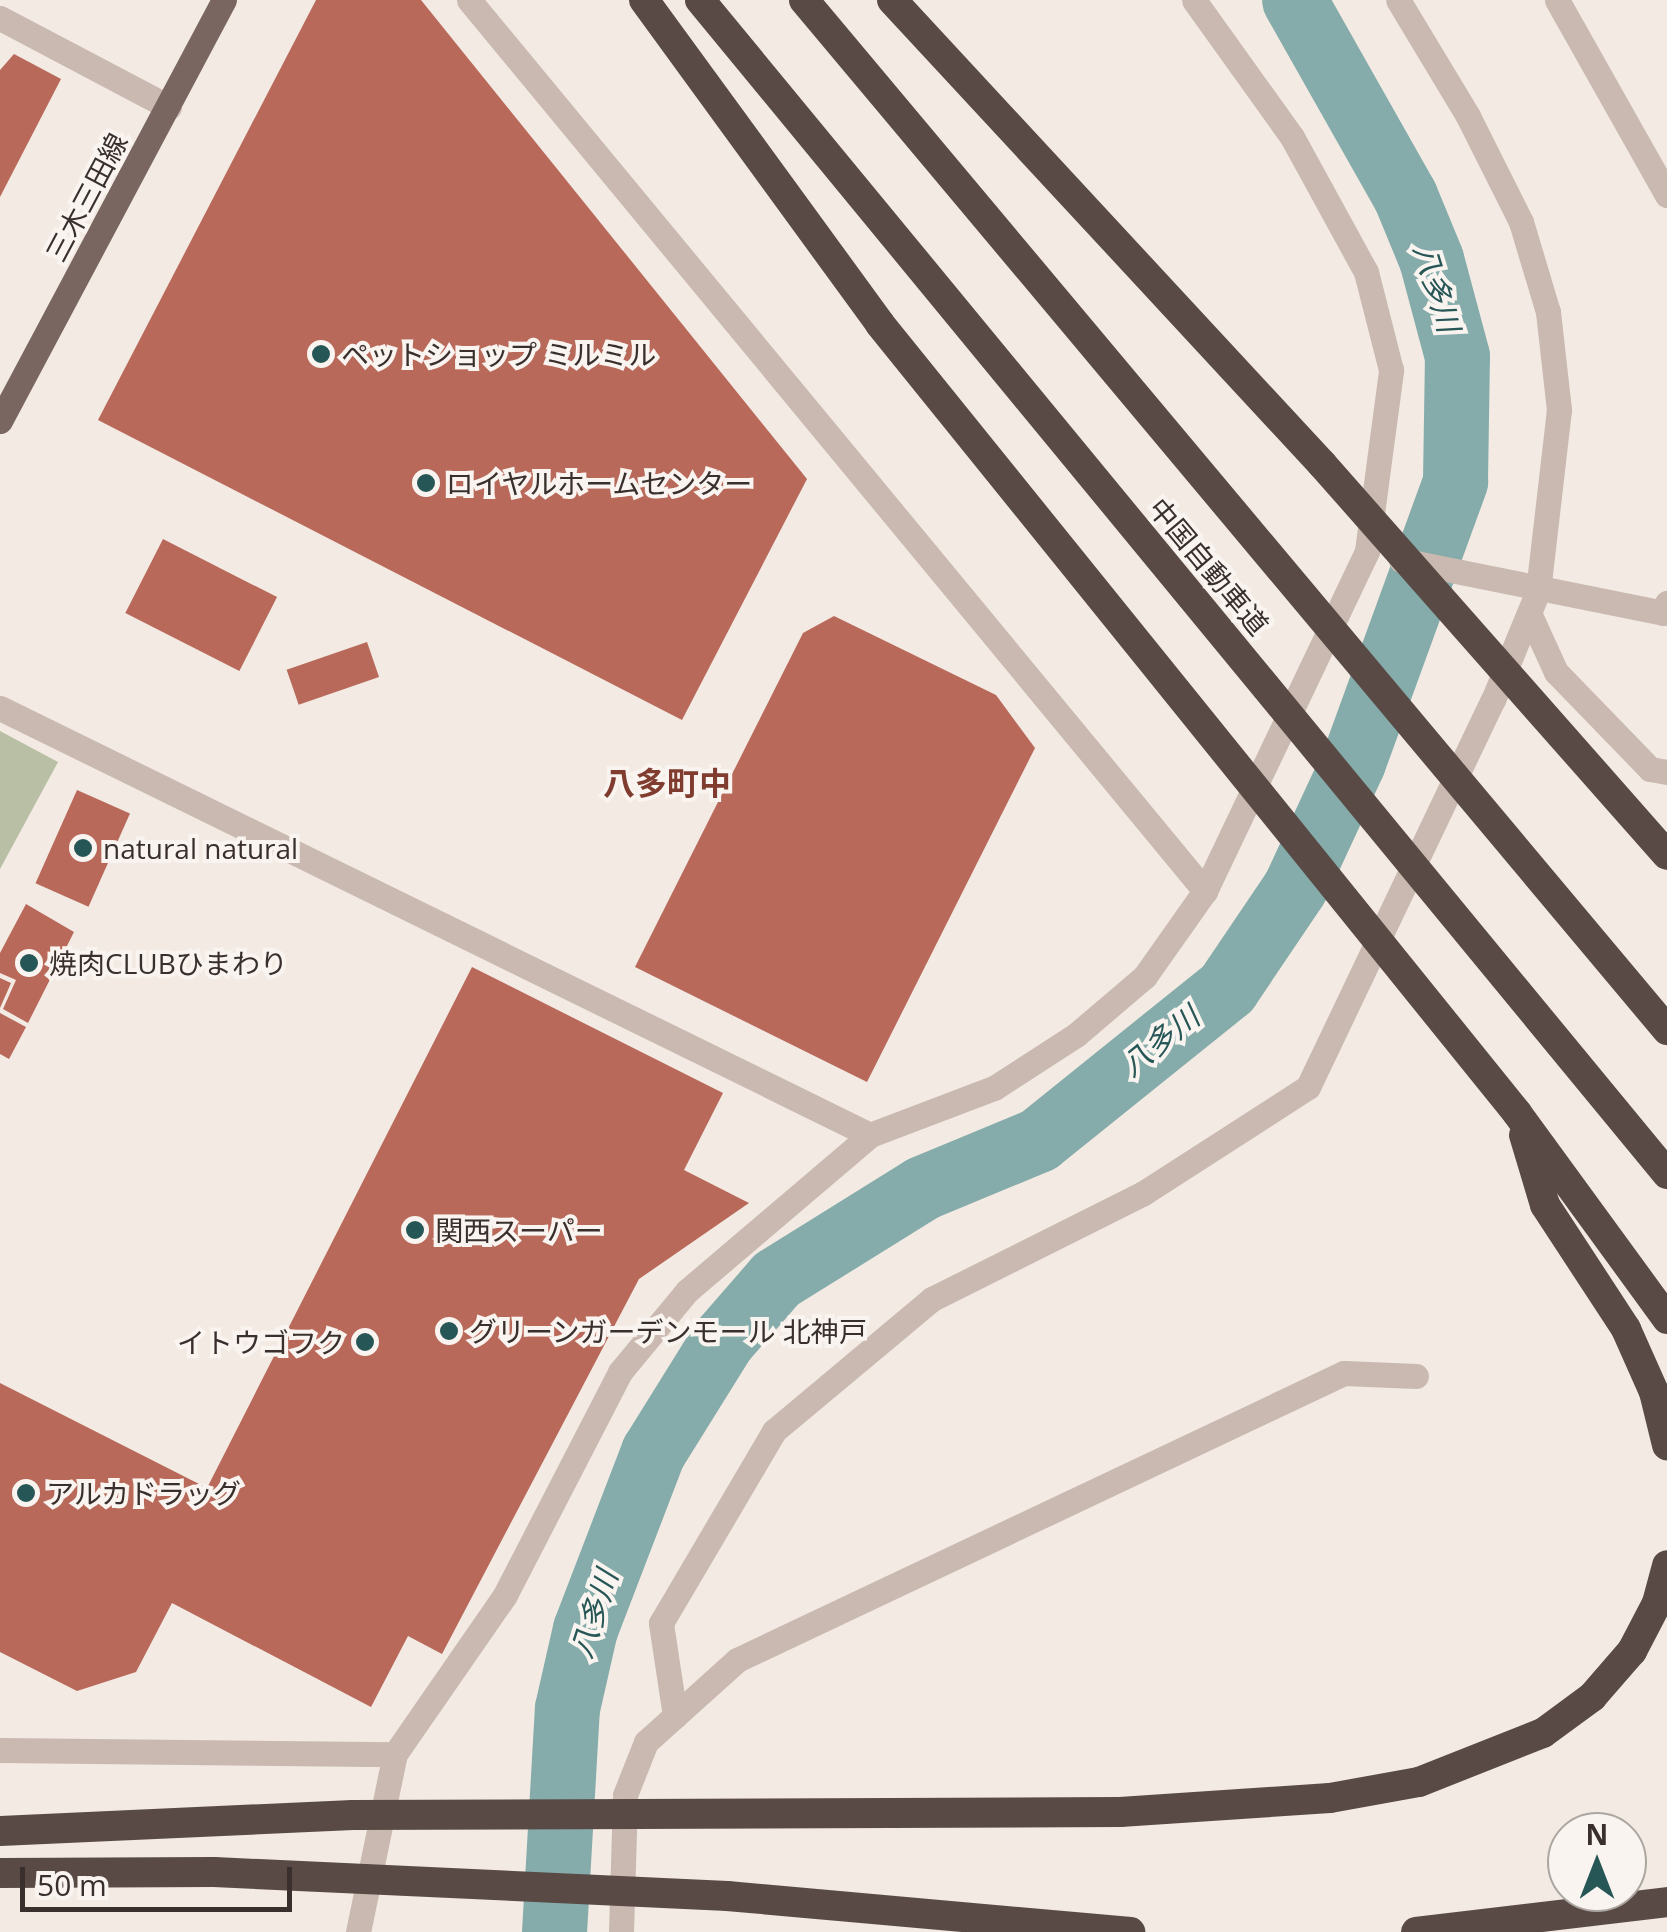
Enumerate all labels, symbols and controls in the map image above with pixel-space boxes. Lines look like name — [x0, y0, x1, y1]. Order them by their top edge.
street label: 三木三田線 — [38, 127, 134, 267]
water label: 八多川 — [1407, 240, 1467, 336]
place label: ペットショップ ミルミル — [341, 337, 656, 371]
marker: ペットショップ ミルミル — [310, 343, 332, 365]
place label: ロイヤルホームセンター — [446, 466, 754, 500]
marker: ロイヤルホームセンター — [415, 472, 437, 494]
street label: 中国自動車道 — [1142, 491, 1276, 641]
district label: 八多町中 — [603, 764, 731, 802]
place label: natural natural — [103, 831, 298, 865]
marker: natural natural — [72, 837, 94, 859]
place label: 焼肉CLUBひまわり — [49, 946, 288, 980]
marker: 焼肉CLUBひまわり — [18, 952, 40, 974]
water label: 八多川 — [1114, 999, 1206, 1083]
place label: 関西スーパー — [435, 1213, 603, 1247]
marker: 関西スーパー — [404, 1219, 426, 1241]
place label: グリーンガーデンモール 北神戸 — [469, 1314, 868, 1348]
marker: グリーンガーデンモール 北神戸 — [438, 1320, 460, 1342]
place label: イトウゴフク — [177, 1325, 345, 1359]
marker: イトウゴフク — [354, 1331, 376, 1353]
place label: アルカドラッグ — [46, 1476, 242, 1510]
marker: アルカドラッグ — [15, 1482, 37, 1504]
water label: 八多川 — [563, 1566, 625, 1662]
north arrow — [1547, 1812, 1647, 1912]
text: N — [1586, 1815, 1608, 1853]
scale bar — [25, 1847, 298, 1909]
text: 50 m — [37, 1864, 107, 1905]

